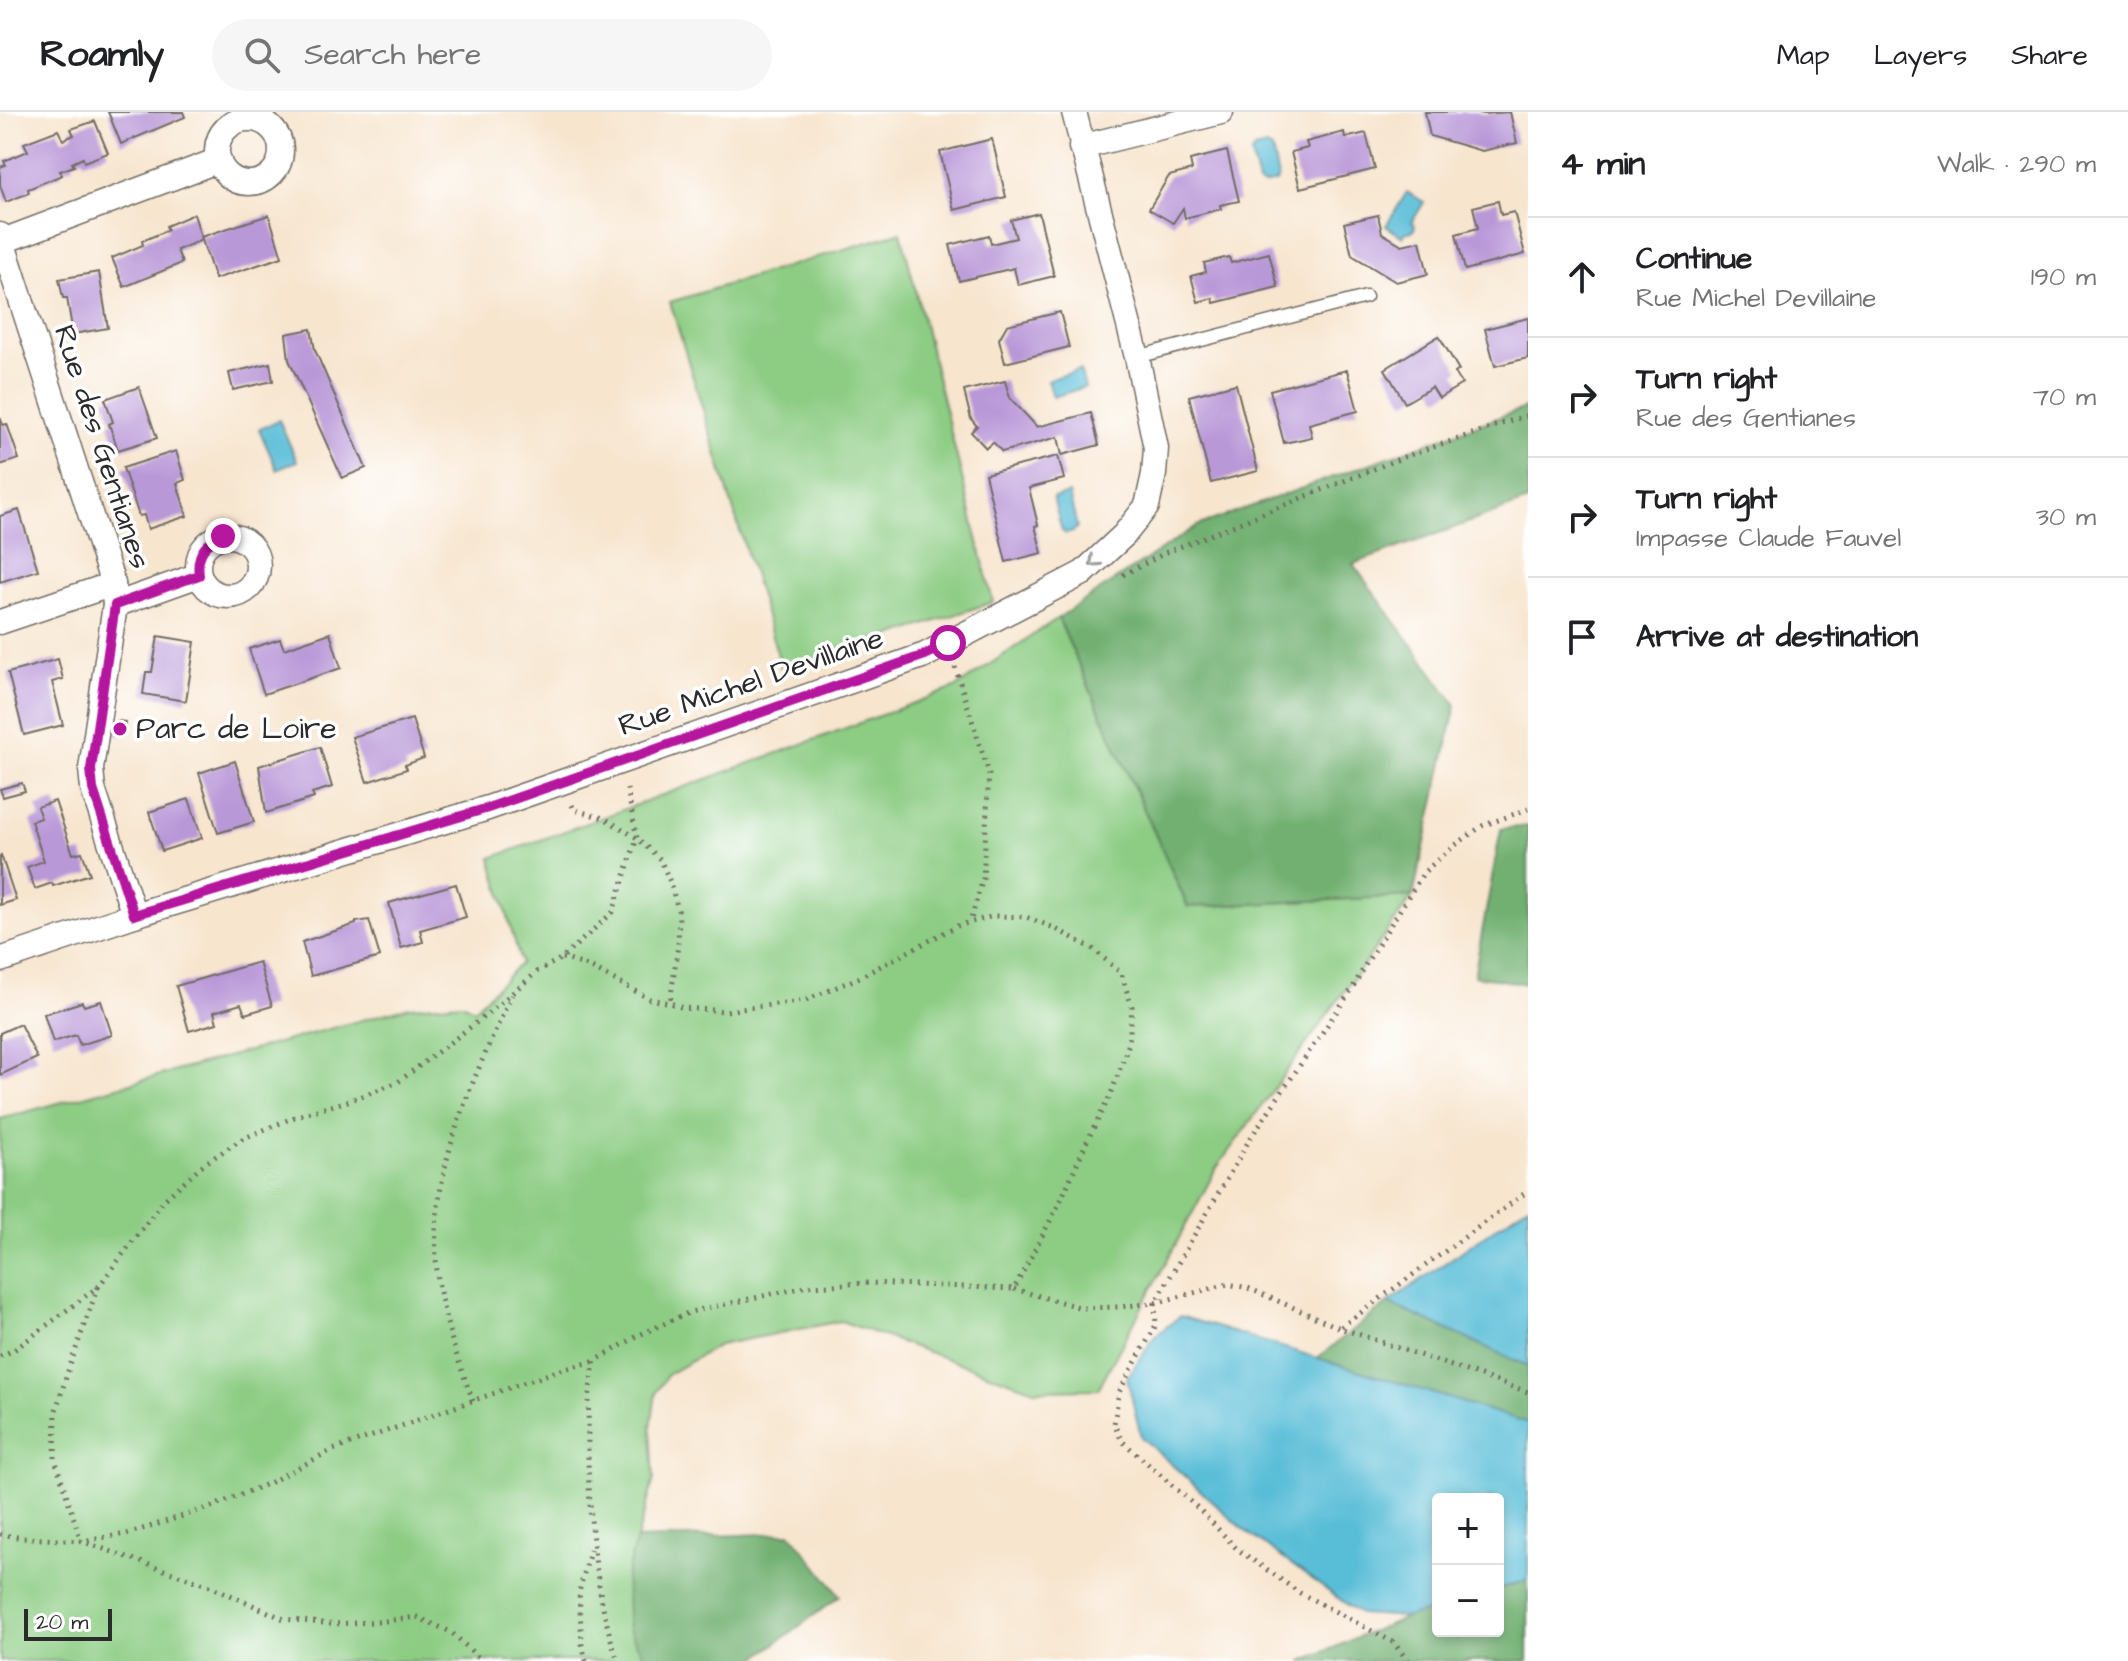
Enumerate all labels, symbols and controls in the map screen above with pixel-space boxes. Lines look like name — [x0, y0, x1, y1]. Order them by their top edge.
search box — [212, 19, 772, 91]
text: Roamly — [40, 29, 164, 81]
icon: search — [240, 33, 284, 77]
text: Search here — [304, 34, 481, 76]
text: Map — [1777, 36, 1830, 75]
text: Layers — [1874, 36, 1967, 75]
text: Share — [2011, 36, 2088, 75]
text: 4 min — [1560, 140, 1645, 188]
text: Walk · 290 m — [1937, 146, 2096, 182]
text: Continue — [1636, 238, 1752, 280]
icon: ahead — [1560, 255, 1604, 299]
text: 190 m — [2031, 259, 2096, 295]
text: Rue Michel Devillaine — [1636, 280, 1876, 316]
street label: Rue des Gentianes — [43, 320, 161, 574]
text: Turn right — [1636, 358, 1777, 400]
icon: right — [1560, 375, 1604, 419]
text: 70 m — [2033, 379, 2096, 415]
text: Rue des Gentianes — [1636, 400, 1856, 436]
text: Turn right — [1636, 478, 1777, 520]
icon: right — [1560, 495, 1604, 539]
text: 30 m — [2036, 499, 2096, 535]
route end — [205, 518, 241, 554]
text: Impasse Claude Fauvel — [1636, 520, 1901, 556]
one-way arrow — [1089, 553, 1103, 568]
icon: arrive — [1560, 615, 1604, 659]
text: Arrive at destination — [1636, 616, 1918, 658]
street label: Rue Michel Devillaine — [613, 617, 889, 747]
route start — [930, 625, 966, 661]
place label: Parc de Loire — [136, 708, 337, 750]
marker: Parc de Loire — [111, 720, 129, 738]
map controls — [1432, 1493, 1504, 1637]
button: + — [1432, 1493, 1504, 1565]
button: − — [1432, 1565, 1504, 1637]
scale bar — [24, 1605, 112, 1641]
text: 20 m — [36, 1607, 88, 1638]

